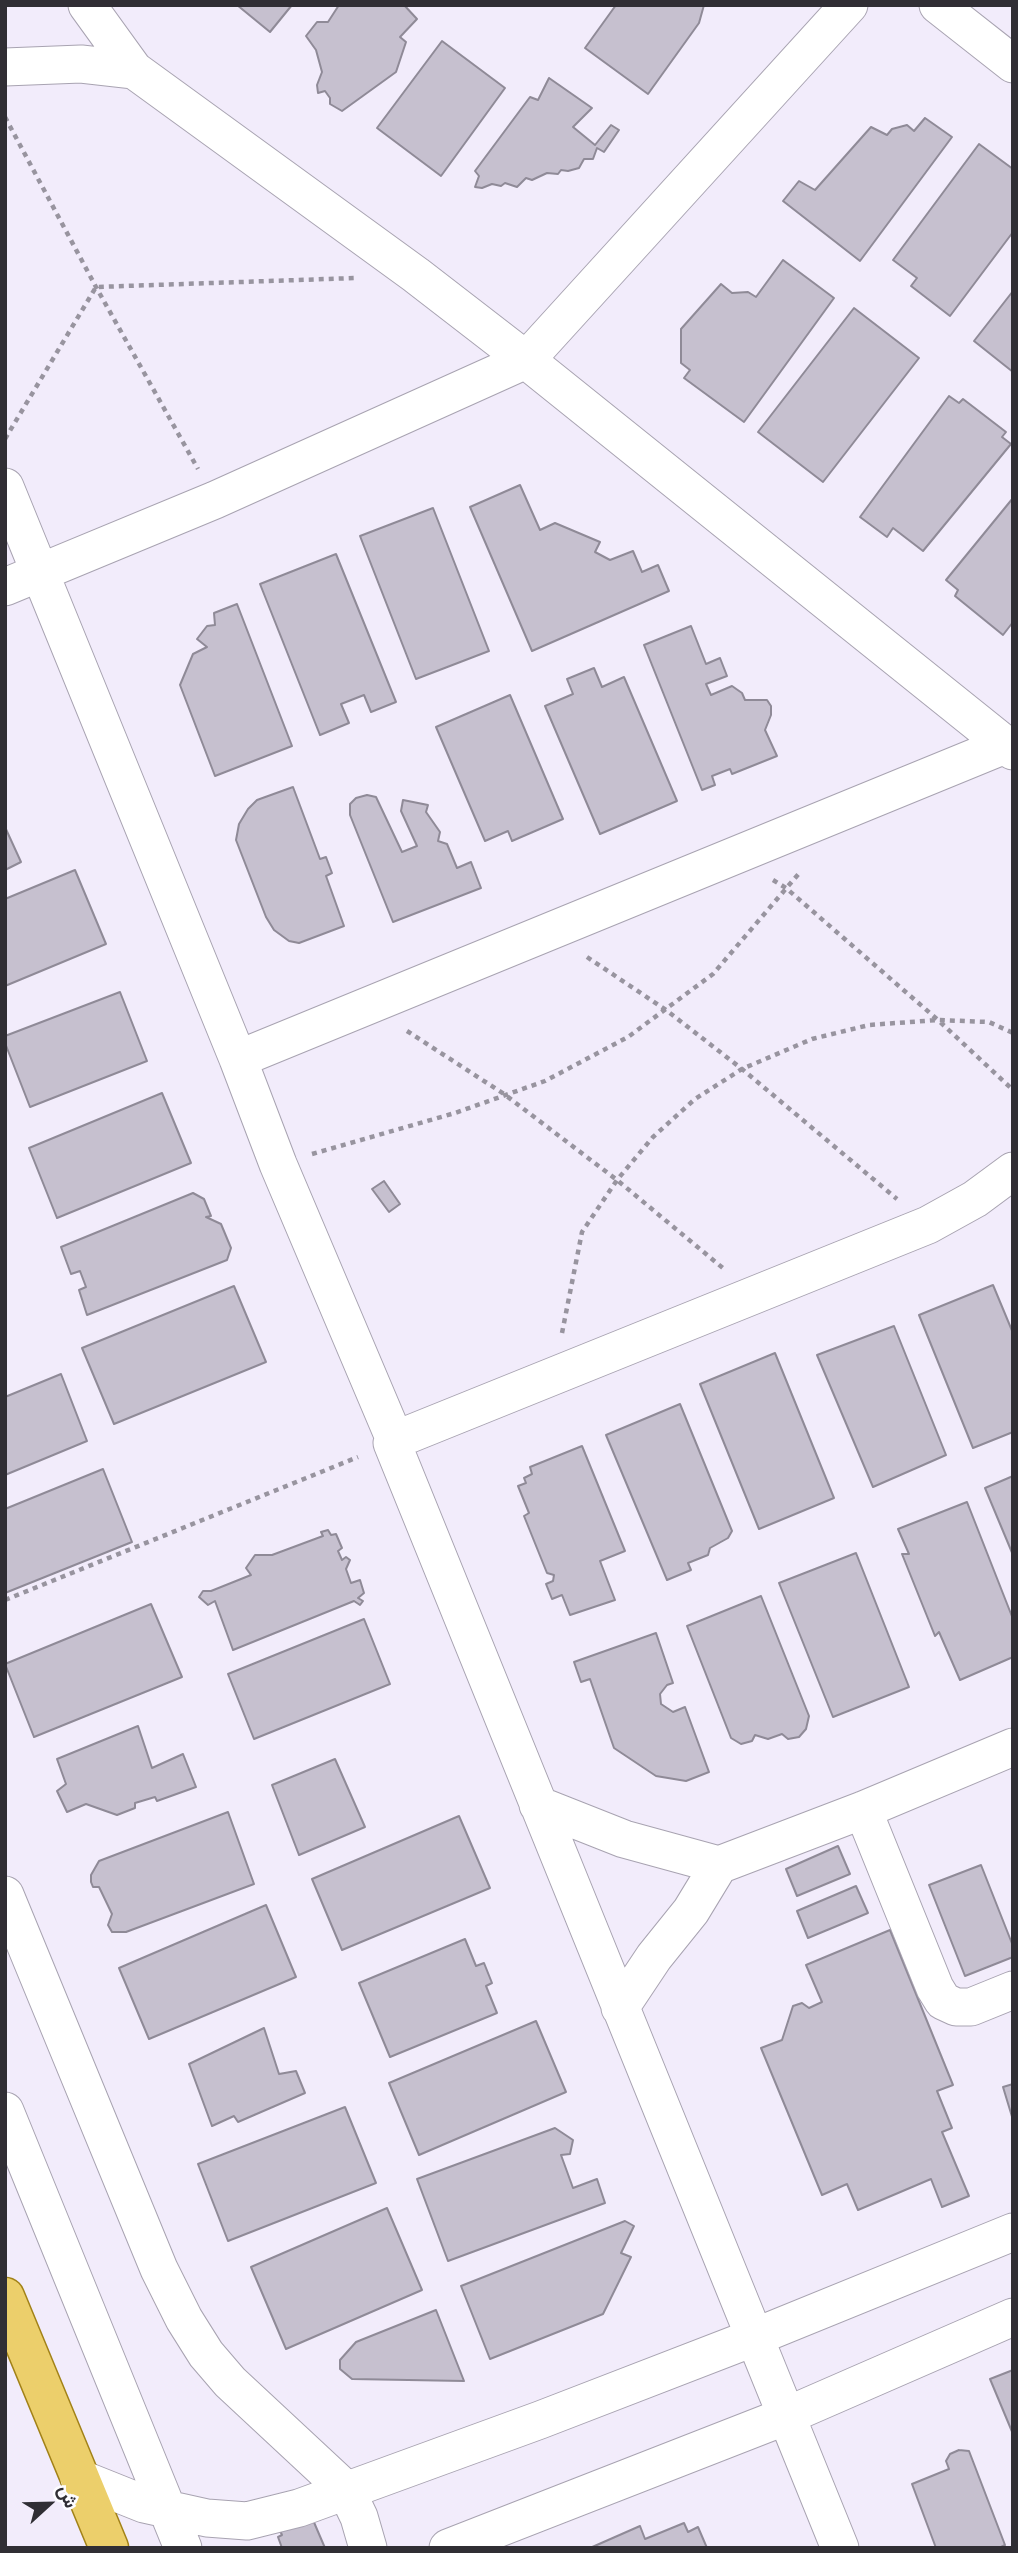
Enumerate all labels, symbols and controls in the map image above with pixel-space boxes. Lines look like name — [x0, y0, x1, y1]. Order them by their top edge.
north arrow — [14, 2469, 84, 2539]
text: ش — [54, 2481, 83, 2511]

